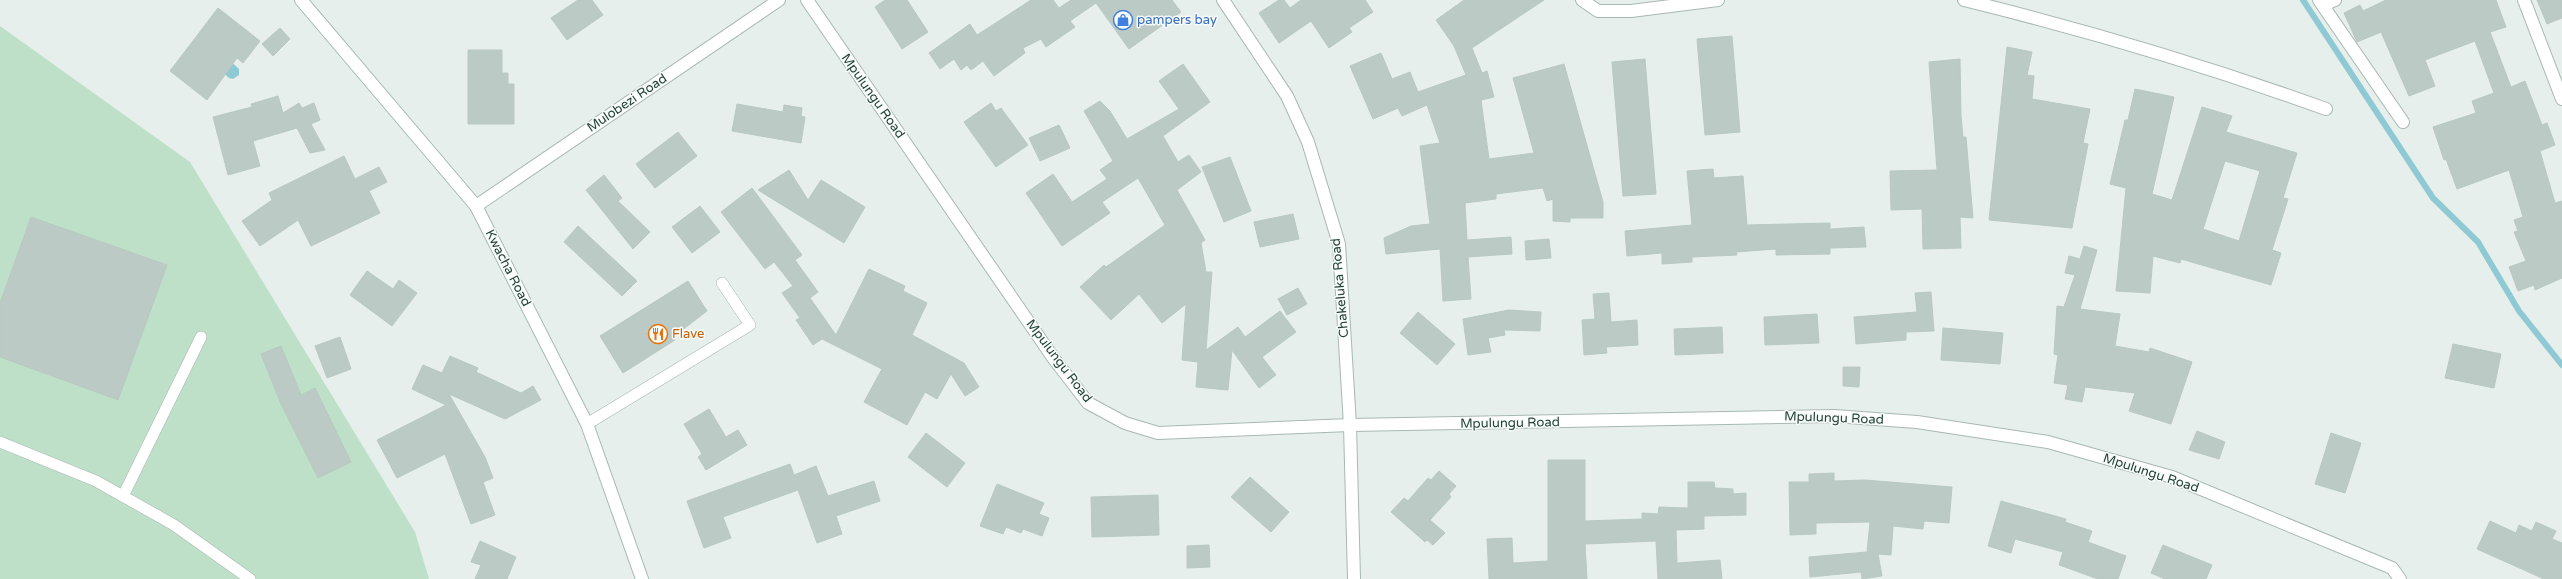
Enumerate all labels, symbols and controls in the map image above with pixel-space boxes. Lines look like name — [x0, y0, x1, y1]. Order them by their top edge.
shop icon: pampers bay — [1112, 9, 1134, 31]
place label: pampers bay — [1137, 12, 1217, 28]
street label: Mpulungu Road — [838, 51, 908, 141]
street label: Mulobezi Road — [584, 70, 670, 136]
street label: Kwacha Road — [482, 227, 534, 309]
street label: Chakeluka Road — [1328, 237, 1352, 339]
street label: Mpulungu Road — [1023, 316, 1095, 406]
restaurant icon: Flave — [647, 323, 669, 345]
place label: Flave — [672, 326, 704, 342]
street label: Mpulungu Road — [1784, 408, 1884, 428]
street label: Mpulungu Road — [1460, 414, 1560, 432]
street label: Mpulungu Road — [2101, 450, 2201, 496]

